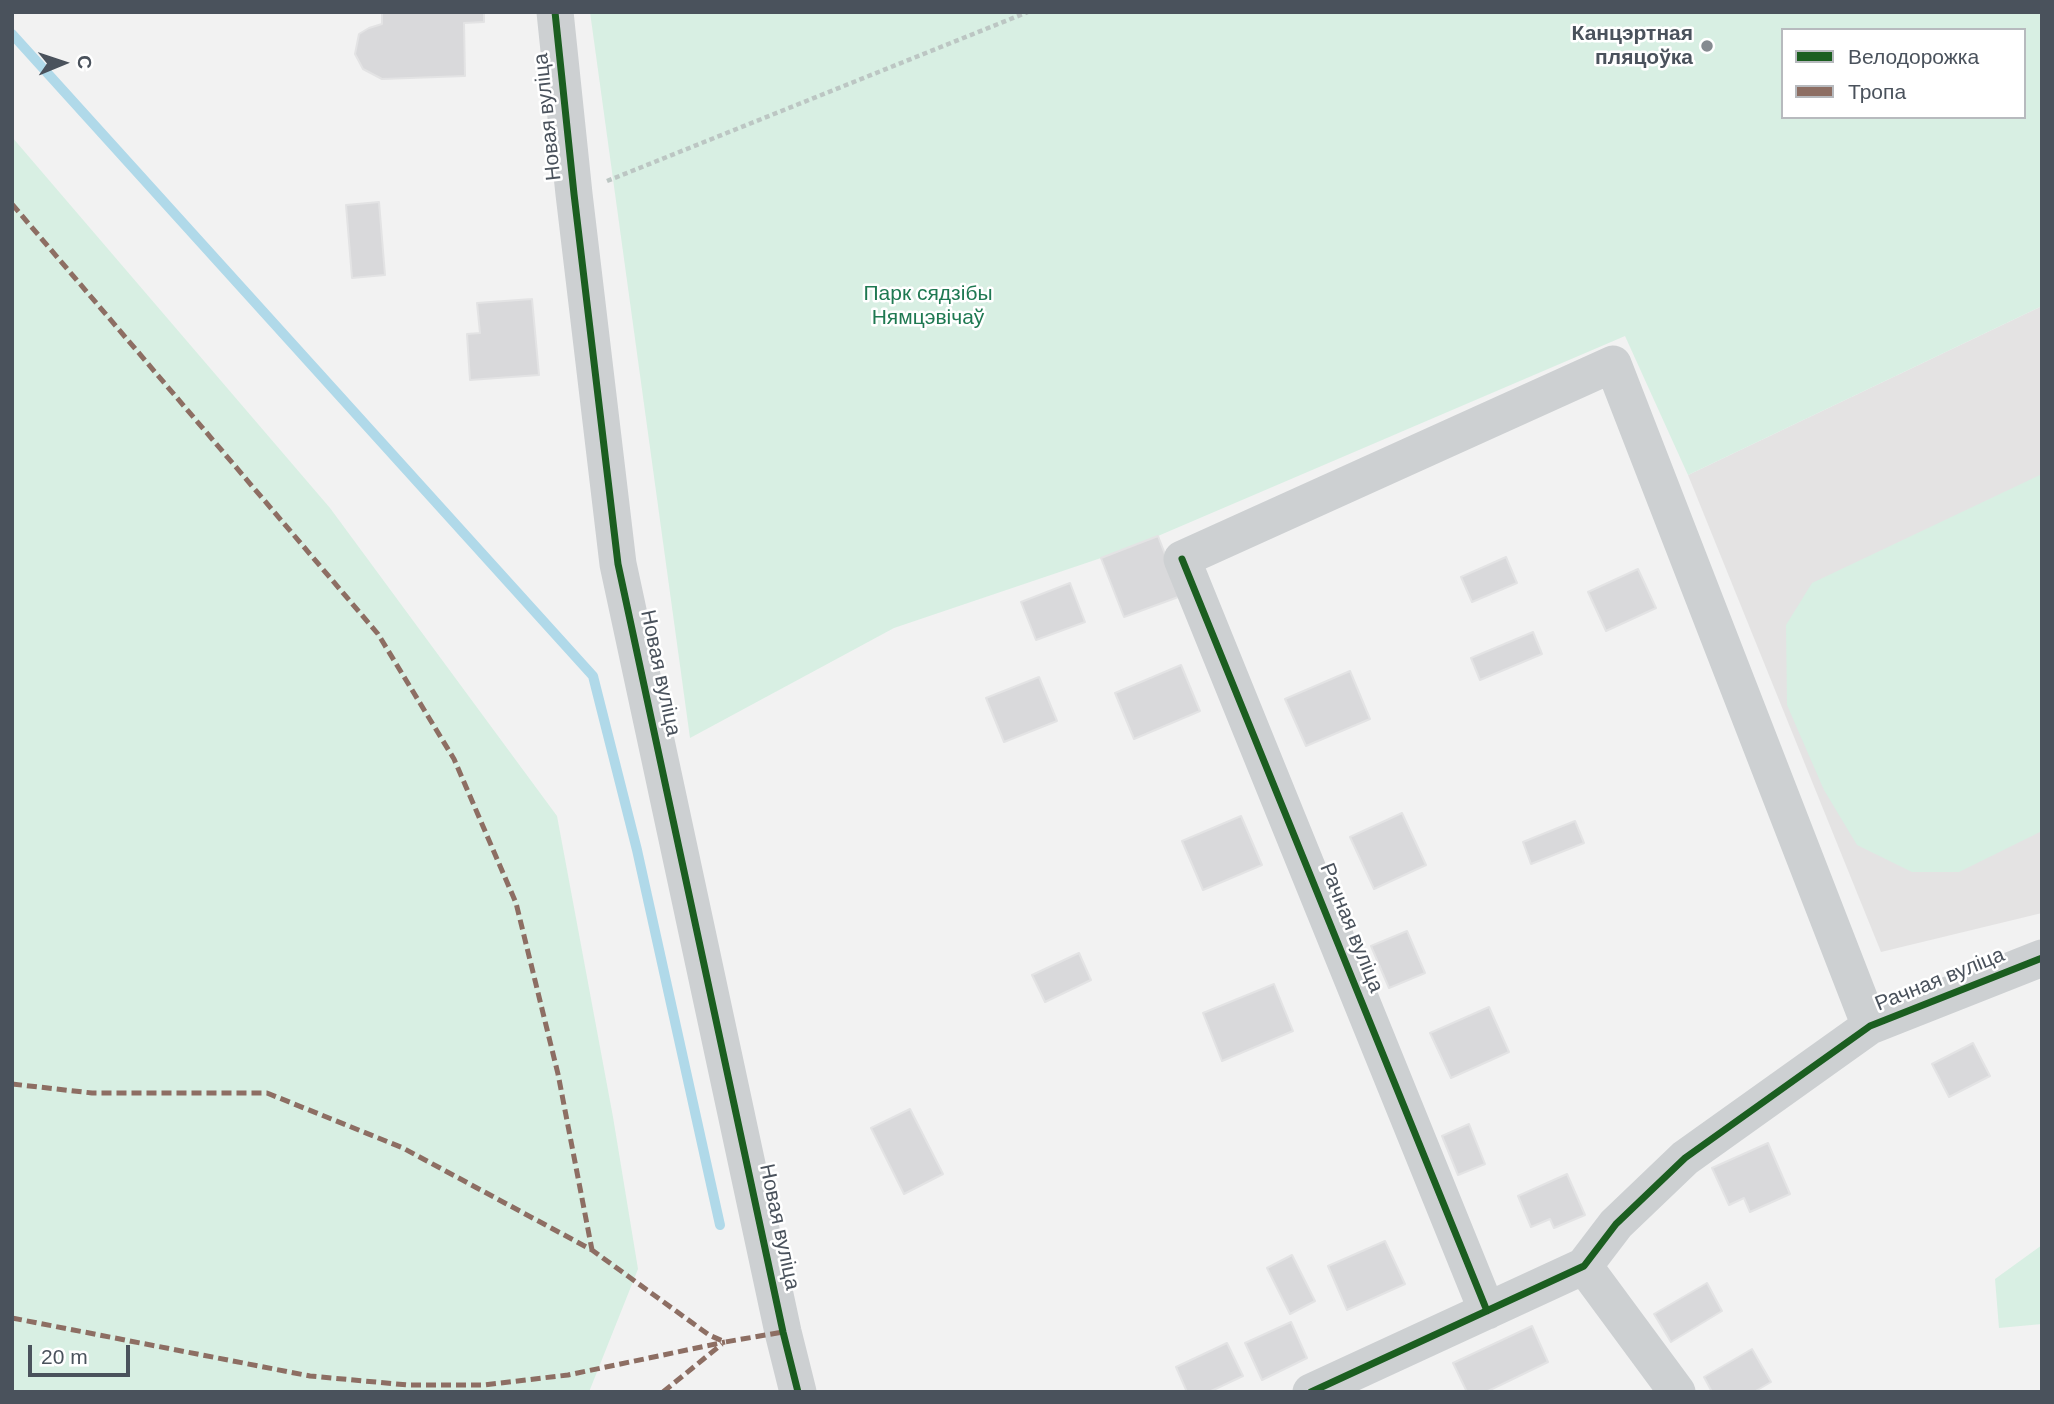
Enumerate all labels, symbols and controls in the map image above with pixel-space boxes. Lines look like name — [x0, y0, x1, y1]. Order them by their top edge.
place label: Канцэртная пляцоўка — [1572, 21, 1693, 71]
north arrow — [28, 28, 98, 98]
legend — [1781, 28, 2026, 119]
marker: Канцэртная пляцоўка — [1699, 38, 1715, 54]
text: Велодорожка — [1848, 45, 1979, 68]
street label: Новая вуліца — [529, 52, 567, 182]
text: С — [74, 55, 95, 69]
text: Тропа — [1848, 80, 1906, 103]
park label: Парк сядзібы Нямцэвічаў — [863, 281, 993, 331]
street label: Новая вуліца — [634, 608, 686, 738]
street label: Рачная вуліца — [1314, 860, 1388, 996]
street label: Рачная вуліца — [1872, 943, 2008, 1017]
street label: Новая вуліца — [753, 1162, 805, 1292]
scale bar — [32, 1330, 133, 1374]
text: 20 m — [41, 1345, 88, 1368]

